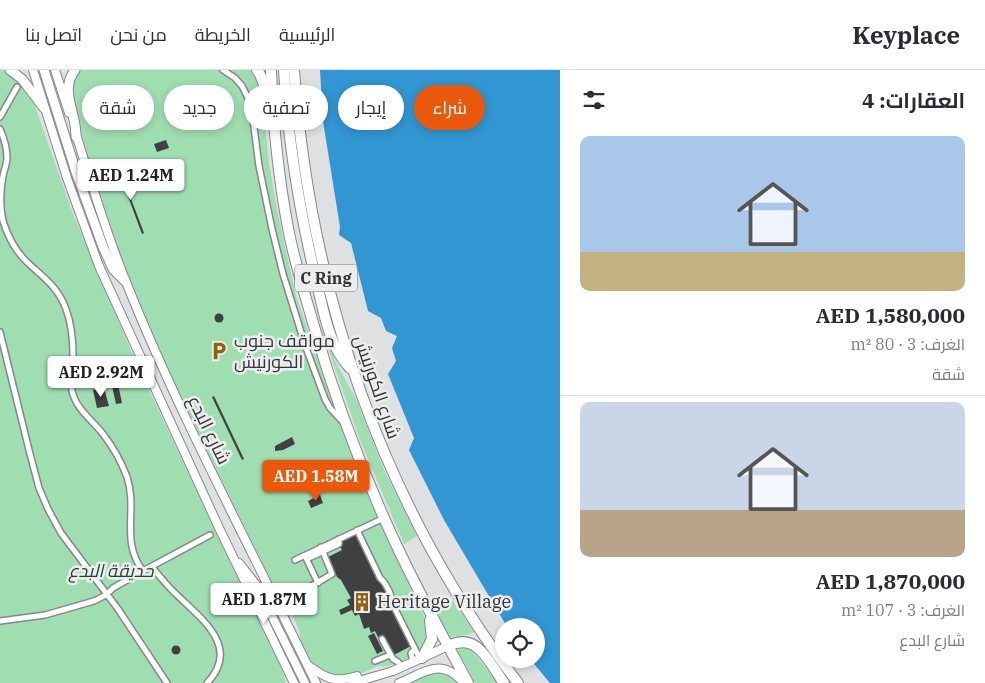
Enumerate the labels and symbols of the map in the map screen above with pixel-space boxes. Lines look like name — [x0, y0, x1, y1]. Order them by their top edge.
pin: AED 1.24M — [74, 158, 188, 201]
road number: C Ring — [295, 264, 357, 292]
place label: مواقف جنوب الكورنيش — [234, 329, 335, 373]
street label: شارع الكورنيش — [348, 332, 406, 442]
parking icon: مواقف جنوب الكورنيش — [208, 340, 230, 362]
pin: AED 2.92M — [44, 356, 158, 398]
street label: شارع البدع — [182, 392, 236, 468]
pin: AED 1.58M — [259, 460, 373, 502]
park label: حديقة البدع — [68, 559, 154, 583]
pin: AED 1.87M — [207, 582, 321, 625]
place label: Heritage Village — [377, 590, 511, 613]
building icon: Heritage Village — [351, 591, 373, 613]

